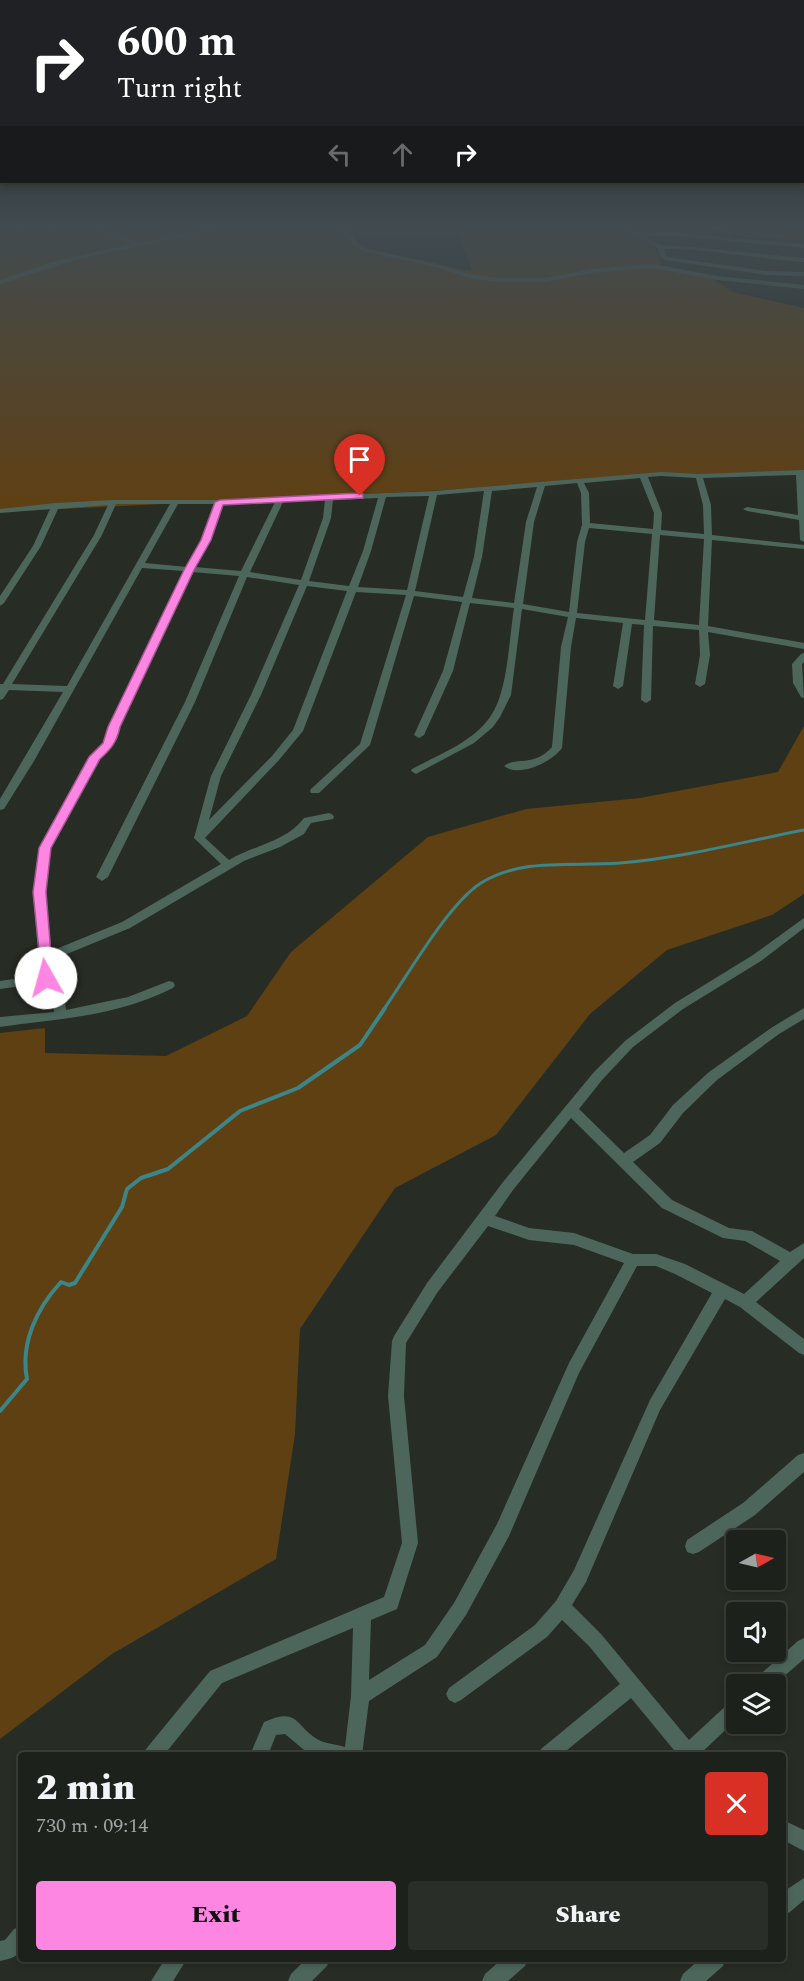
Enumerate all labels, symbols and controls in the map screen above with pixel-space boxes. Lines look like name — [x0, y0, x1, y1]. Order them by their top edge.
text: 600 m — [117, 11, 236, 74]
icon: right — [18, 24, 96, 102]
text: Turn right — [117, 68, 242, 110]
icon: left — [323, 138, 356, 171]
icon: ahead — [386, 138, 419, 171]
icon: right — [449, 138, 482, 171]
pin — [334, 434, 385, 496]
icon: arrive — [343, 443, 376, 476]
position arrow — [14, 946, 78, 1010]
north arrow — [726, 1530, 786, 1590]
map controls — [726, 1530, 786, 1734]
button: sound — [726, 1602, 786, 1662]
button: layers — [726, 1674, 786, 1734]
text: 2 min — [36, 1761, 136, 1816]
button: close — [705, 1772, 768, 1835]
text: 730 m · 09:14 — [36, 1811, 148, 1841]
button: Exit — [36, 1881, 396, 1950]
button: Share — [408, 1881, 768, 1950]

